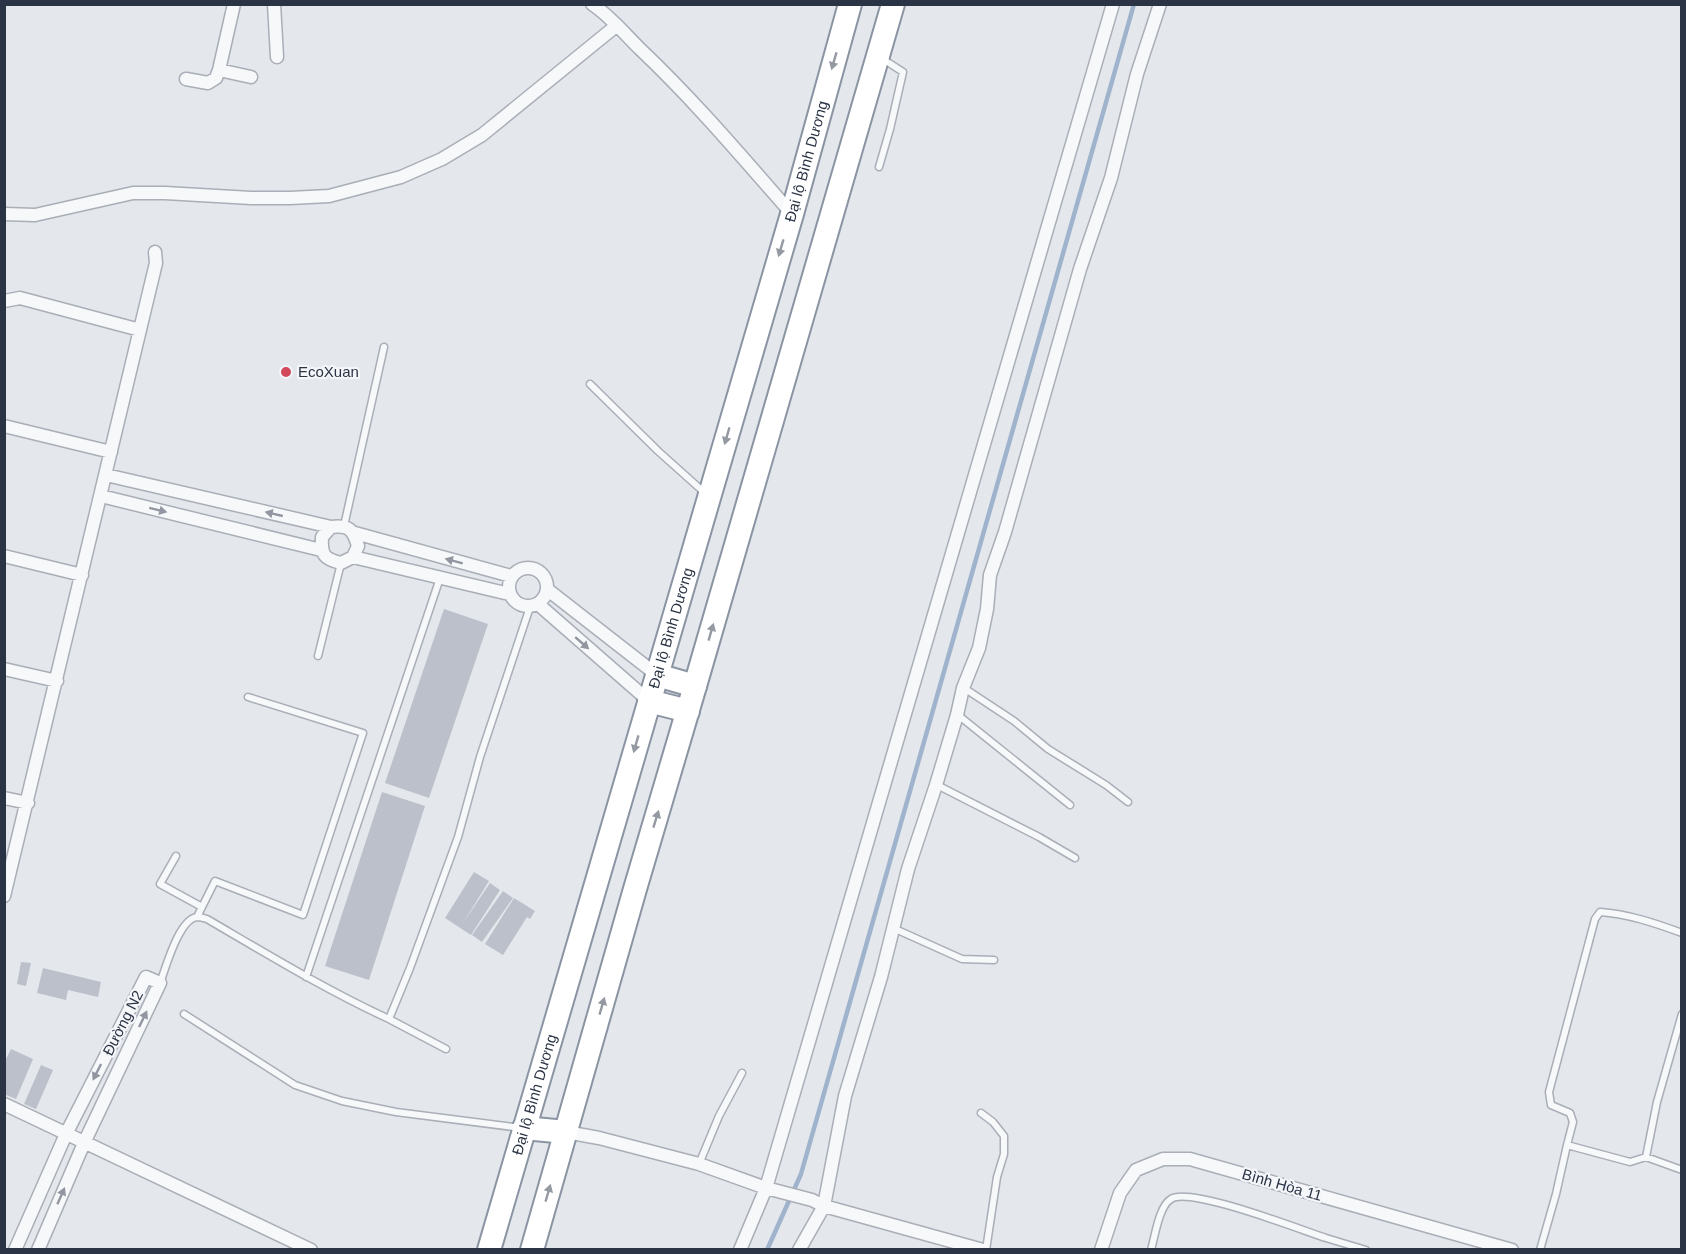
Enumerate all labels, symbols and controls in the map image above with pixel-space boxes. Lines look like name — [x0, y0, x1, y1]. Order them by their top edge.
one-way arrow — [829, 52, 838, 70]
street label: Đại lộ Bình Dương — [781, 99, 831, 224]
one-way arrow — [776, 239, 785, 257]
place label: EcoXuan — [298, 363, 359, 380]
marker: EcoXuan — [279, 365, 293, 379]
one-way arrow — [722, 427, 731, 445]
one-way arrow — [149, 505, 167, 515]
one-way arrow — [265, 509, 283, 519]
one-way arrow — [445, 555, 463, 565]
street label: Đại lộ Bình Dương — [645, 566, 696, 690]
one-way arrow — [707, 622, 716, 640]
one-way arrow — [575, 636, 590, 650]
one-way arrow — [631, 735, 640, 753]
one-way arrow — [652, 809, 661, 827]
street label: Đường N2 — [99, 987, 146, 1058]
one-way arrow — [598, 997, 607, 1015]
one-way arrow — [139, 1011, 148, 1028]
street label: Đại lộ Bình Dương — [508, 1032, 560, 1157]
one-way arrow — [93, 1063, 102, 1080]
street label: Bình Hòa 11 — [1240, 1165, 1324, 1204]
one-way arrow — [544, 1184, 553, 1202]
one-way arrow — [57, 1187, 66, 1205]

